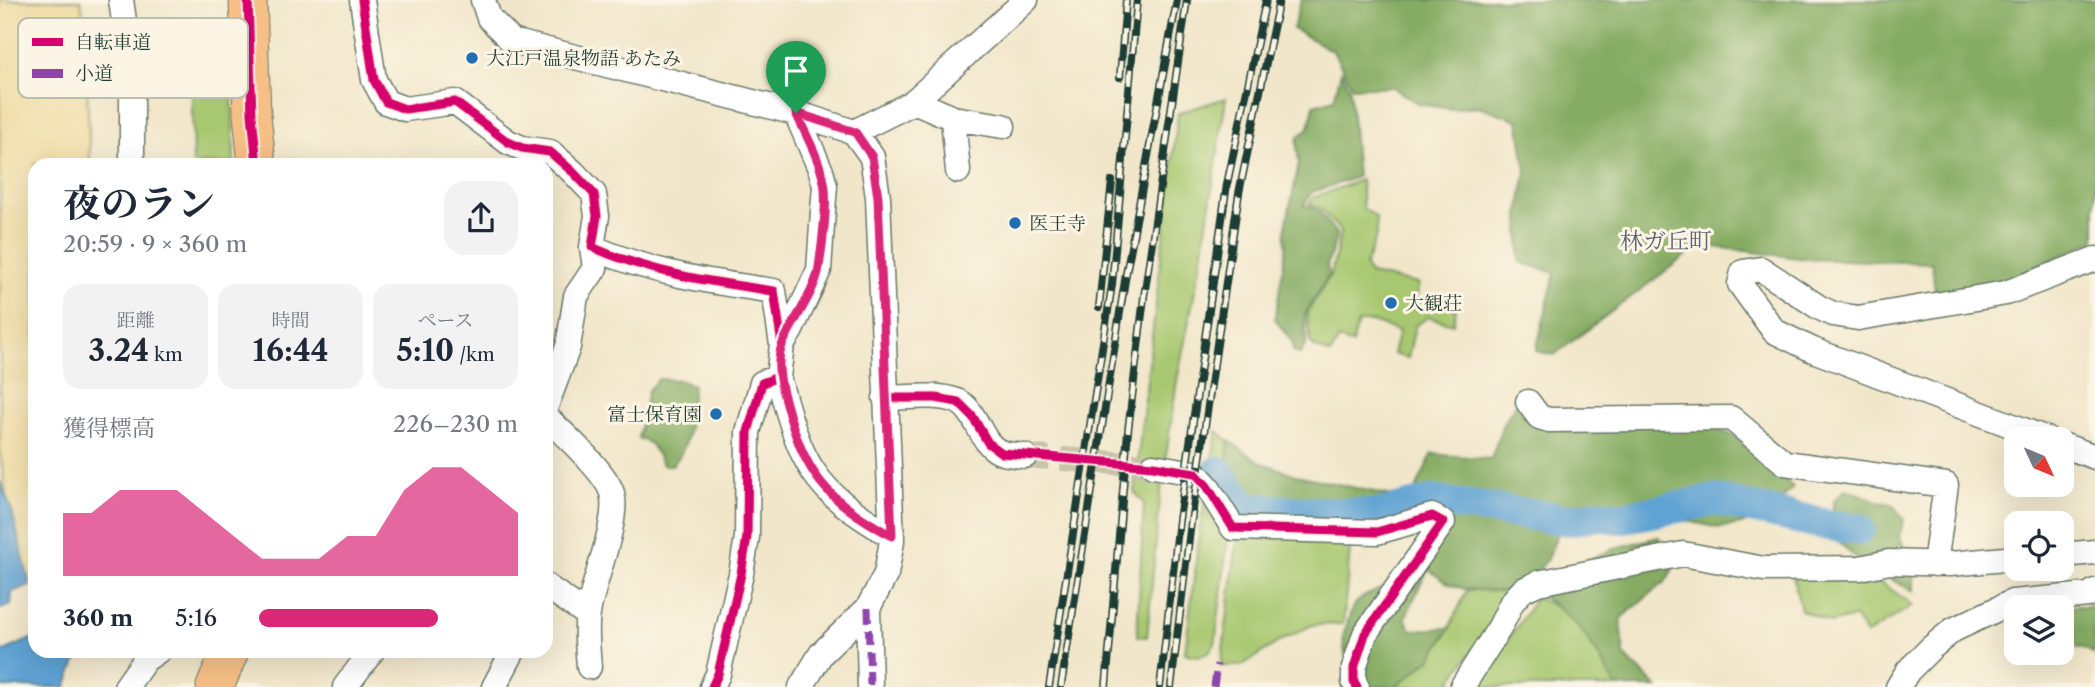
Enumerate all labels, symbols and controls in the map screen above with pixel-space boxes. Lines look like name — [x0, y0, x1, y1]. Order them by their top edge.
legend — [18, 18, 248, 98]
text: 自転車道 — [75, 31, 151, 54]
pin — [766, 41, 826, 113]
place label: 大江戸温泉物語 あたみ — [486, 47, 681, 70]
marker: 大江戸温泉物語 あたみ — [464, 50, 480, 66]
icon: arrive — [777, 52, 815, 90]
text: 小道 — [75, 62, 113, 85]
text: 夜のラン — [63, 180, 215, 227]
button: share — [444, 181, 518, 255]
place label: 医王寺 — [1029, 212, 1086, 235]
marker: 医王寺 — [1007, 215, 1023, 231]
district label: 林ガ丘町 — [1620, 227, 1712, 255]
text: 20:59 · 9 × 360 m — [63, 230, 247, 258]
place label: 大観荘 — [1405, 292, 1462, 315]
marker: 大観荘 — [1383, 295, 1399, 311]
text: 距離 — [116, 309, 155, 332]
text: 時間 — [271, 309, 310, 332]
text: ペース — [417, 309, 474, 332]
text: 3.24 — [88, 332, 149, 369]
text: 16:44 — [253, 332, 328, 369]
text: 5:10 — [396, 332, 454, 369]
text: km — [149, 343, 183, 366]
text: /km — [454, 343, 495, 366]
place label: 富士保育園 — [607, 403, 702, 426]
marker: 富士保育園 — [708, 406, 724, 422]
text: 226–230 m — [393, 410, 518, 438]
text: 獲得標高 — [63, 414, 155, 442]
north arrow — [2004, 427, 2074, 497]
map controls — [2004, 427, 2074, 665]
button: locate — [2004, 511, 2074, 581]
button: layers — [2004, 595, 2074, 665]
text: 360 m — [63, 604, 133, 632]
text: 5:16 — [175, 604, 217, 632]

